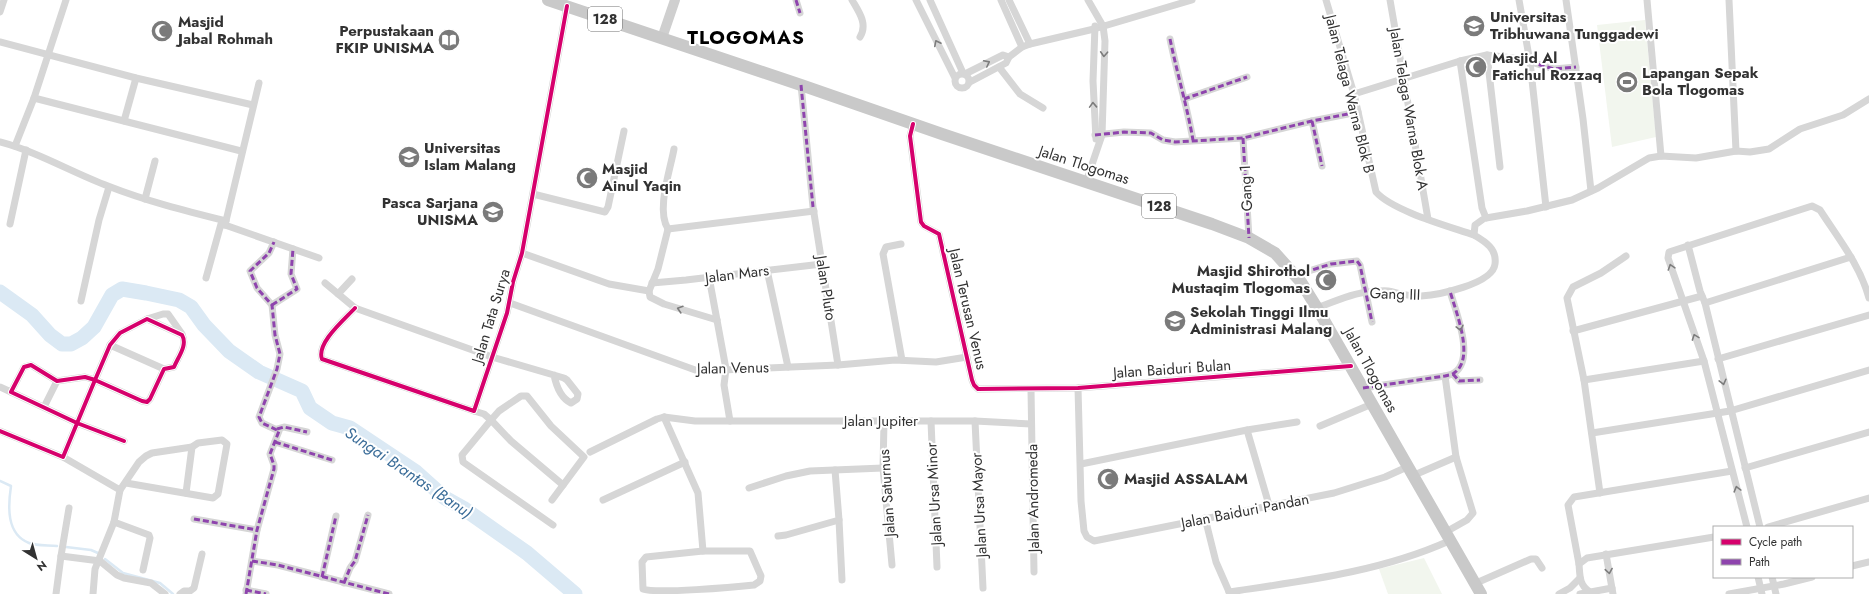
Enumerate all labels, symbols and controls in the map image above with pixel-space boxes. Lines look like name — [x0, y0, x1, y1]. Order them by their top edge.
place label: Universitas Tribhuwana Tunggadewi — [1490, 6, 1659, 45]
road number: 128 — [588, 7, 622, 31]
street label: Jalan Telaga Warna Blok B — [1319, 10, 1380, 176]
place label: Masjid Jabal Rohmah — [175, 11, 273, 50]
school or university icon: Universitas Tribhuwana Tunggadewi — [1461, 13, 1487, 39]
mosque icon: Masjid Jabal Rohmah — [149, 18, 175, 44]
place label: Perpustakaan FKIP UNISMA — [336, 20, 435, 59]
district label: TLOGOMAS — [687, 24, 805, 51]
street label: Jalan Telaga Warna Blok A — [1384, 24, 1434, 192]
library icon: Perpustakaan FKIP UNISMA — [436, 27, 462, 53]
one-way arrow — [934, 40, 942, 47]
place label: Masjid Al Fatichul Rozzaq — [1492, 47, 1602, 86]
one-way arrow — [1099, 51, 1108, 58]
mosque icon: Masjid Al Fatichul Rozzaq — [1463, 54, 1489, 80]
one-way arrow — [983, 60, 990, 68]
place label: Lapangan Sepak Bola Tlogomas — [1642, 62, 1759, 101]
sports icon: Lapangan Sepak Bola Tlogomas — [1614, 69, 1640, 95]
one-way arrow — [1089, 102, 1098, 108]
place label: Universitas Islam Malang — [424, 137, 516, 176]
street label: Jalan Tlogomas — [1034, 139, 1132, 190]
school or university icon: Universitas Islam Malang — [396, 144, 422, 170]
place label: Masjid Ainul Yaqin — [601, 158, 681, 197]
street label: Gang 1 — [1234, 164, 1258, 212]
mosque icon: Masjid Ainul Yaqin — [574, 165, 600, 191]
place label: Pasca Sarjana UNISMA — [382, 192, 479, 231]
road number: 128 — [1142, 194, 1176, 218]
school or university icon: Pasca Sarjana UNISMA — [480, 199, 506, 225]
street label: Jalan Terusan Venus — [943, 244, 993, 372]
street label: Jalan Pluto — [810, 252, 842, 322]
street label: Jalan Mars — [702, 259, 770, 289]
place label: Masjid Shirothol Mustaqim Tlogomas — [1172, 260, 1310, 299]
one-way arrow — [1667, 264, 1676, 271]
street label: Jalan Tata Surya — [466, 266, 516, 368]
mosque icon: Masjid Shirothol Mustaqim Tlogomas — [1313, 267, 1339, 293]
street label: Gang III — [1369, 282, 1421, 306]
place label: Sekolah Tinggi Ilmu Administrasi Malang — [1189, 301, 1332, 340]
one-way arrow — [677, 305, 684, 314]
school or university icon: Sekolah Tinggi Ilmu Administrasi Malang — [1162, 308, 1188, 334]
street label: Jalan Tlogomas — [1338, 322, 1403, 417]
one-way arrow — [1456, 325, 1464, 332]
one-way arrow — [1692, 334, 1700, 341]
street label: Jalan Baiduri Bulan — [1110, 354, 1232, 384]
street label: Jalan Venus — [695, 356, 769, 380]
one-way arrow — [1719, 378, 1727, 385]
street label: Jalan Jupiter — [842, 410, 919, 432]
water label: Sungai Brantas (Banu) — [340, 421, 477, 524]
street label: Jalan Ursa Minor — [920, 441, 948, 548]
street label: Jalan Andromeda — [1021, 444, 1045, 554]
street label: Jalan Saturnus — [873, 448, 901, 540]
street label: Jalan Ursa Mayor — [965, 451, 993, 560]
mosque icon: Masjid ASSALAM — [1095, 466, 1121, 492]
place label: Masjid ASSALAM — [1124, 468, 1248, 490]
one-way arrow — [1733, 486, 1742, 493]
street label: Jalan Baiduri Pandan — [1177, 488, 1311, 535]
legend — [1713, 526, 1853, 578]
text: Cycle path — [1749, 533, 1802, 551]
north arrow — [16, 538, 56, 578]
text: Path — [1749, 553, 1770, 571]
text: N — [34, 557, 50, 575]
one-way arrow — [1604, 568, 1613, 574]

